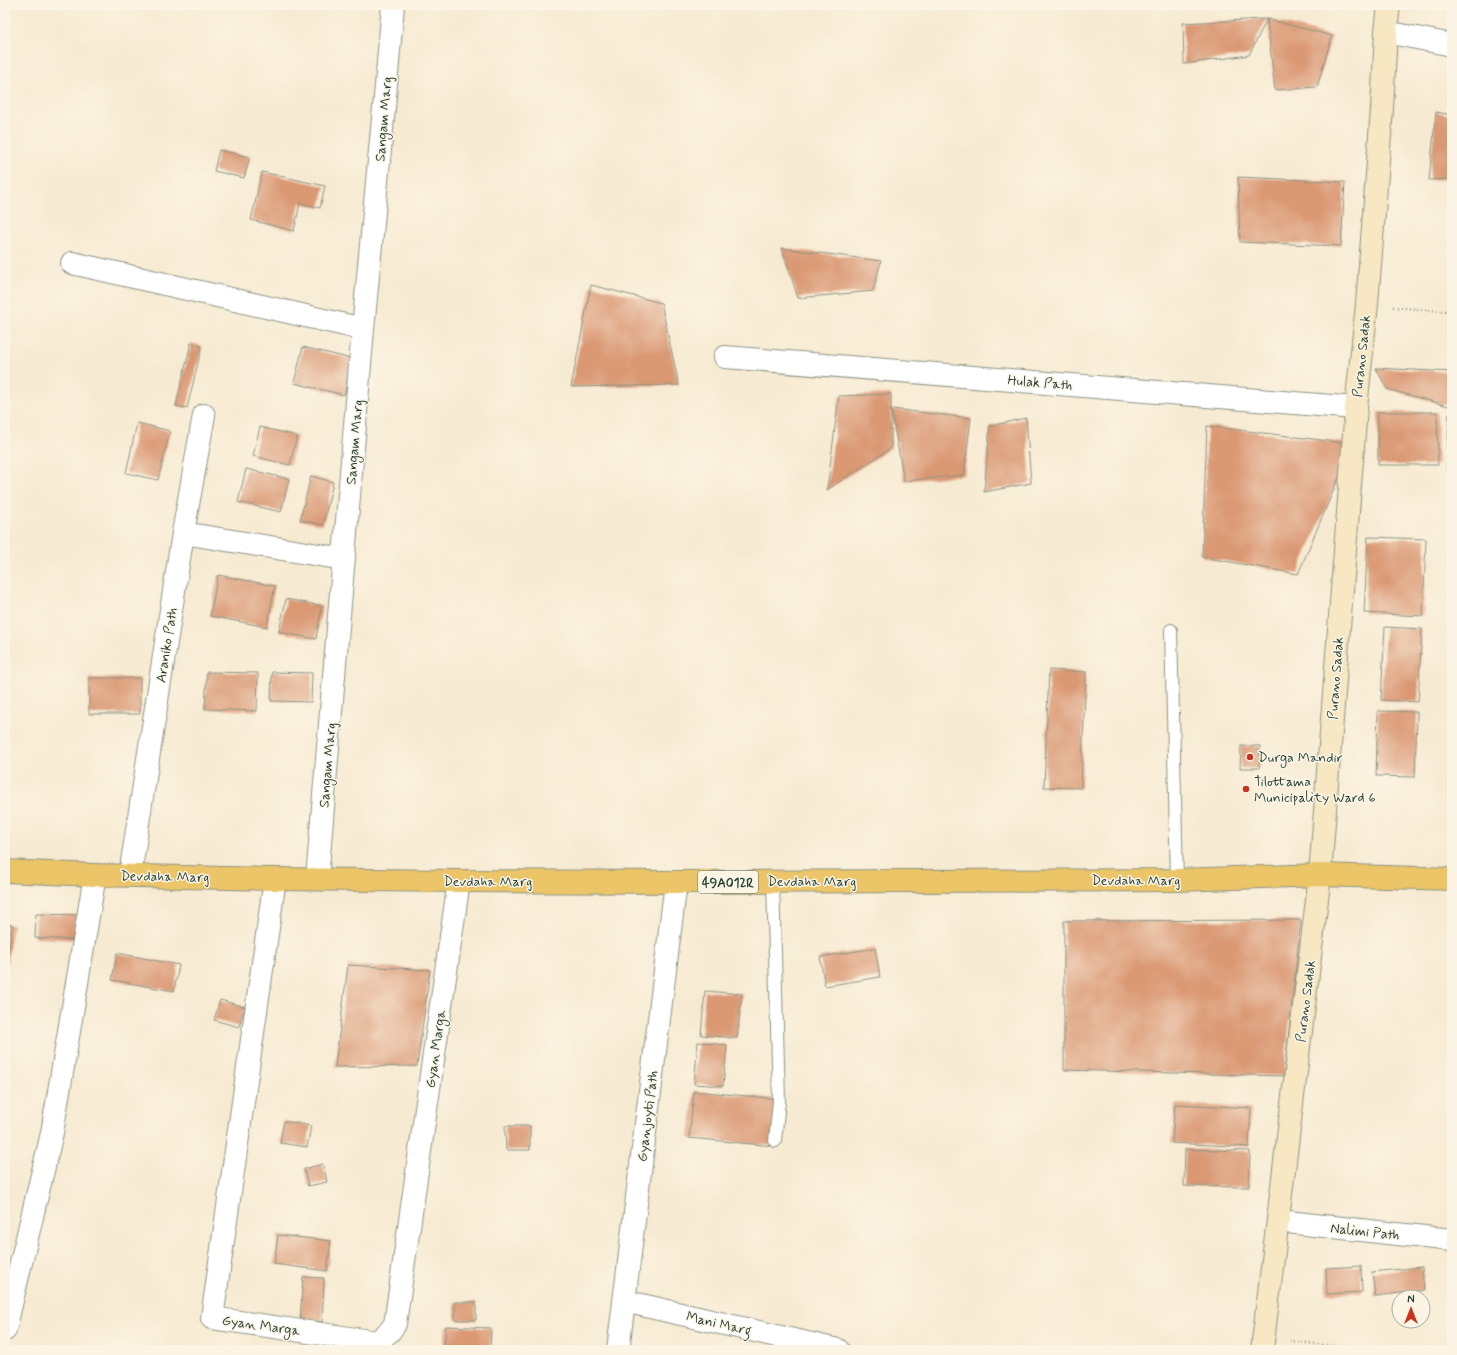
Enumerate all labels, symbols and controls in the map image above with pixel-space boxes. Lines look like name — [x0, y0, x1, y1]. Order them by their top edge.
street label: Sangam Marg — [371, 76, 398, 163]
street label: Purano Sadak — [1349, 314, 1375, 398]
street label: Hulak Path — [1007, 371, 1073, 395]
street label: Sangam Marg — [342, 399, 369, 486]
street label: Araniko Path — [152, 606, 182, 684]
street label: Purano Sadak — [1324, 636, 1348, 720]
street label: Sangam Marg — [315, 722, 342, 809]
place label: Durga Mandir — [1258, 749, 1343, 768]
marker: Durga Mandir — [1245, 752, 1255, 762]
place label: Tilottama Municipality Ward 6 — [1254, 773, 1376, 807]
marker: Tilottama Municipality Ward 6 — [1241, 784, 1251, 794]
street label: Devdaha Marg — [120, 867, 210, 887]
road number: 49A012R — [698, 871, 758, 893]
street label: Devdaha Marg — [1092, 872, 1180, 890]
street label: Devdaha Marg — [444, 873, 532, 891]
street label: Devdaha Marg — [768, 873, 856, 891]
street label: Purano Sadak — [1292, 959, 1320, 1043]
street label: Gyan Marga — [422, 1008, 451, 1089]
street label: Gyanjoyti Path — [633, 1069, 663, 1163]
street label: Nalimi Path — [1329, 1219, 1401, 1245]
north arrow — [1391, 1289, 1431, 1329]
text: N — [1407, 1293, 1415, 1307]
street label: Mani Marg — [684, 1308, 753, 1342]
street label: Gyan Marga — [221, 1312, 302, 1341]

